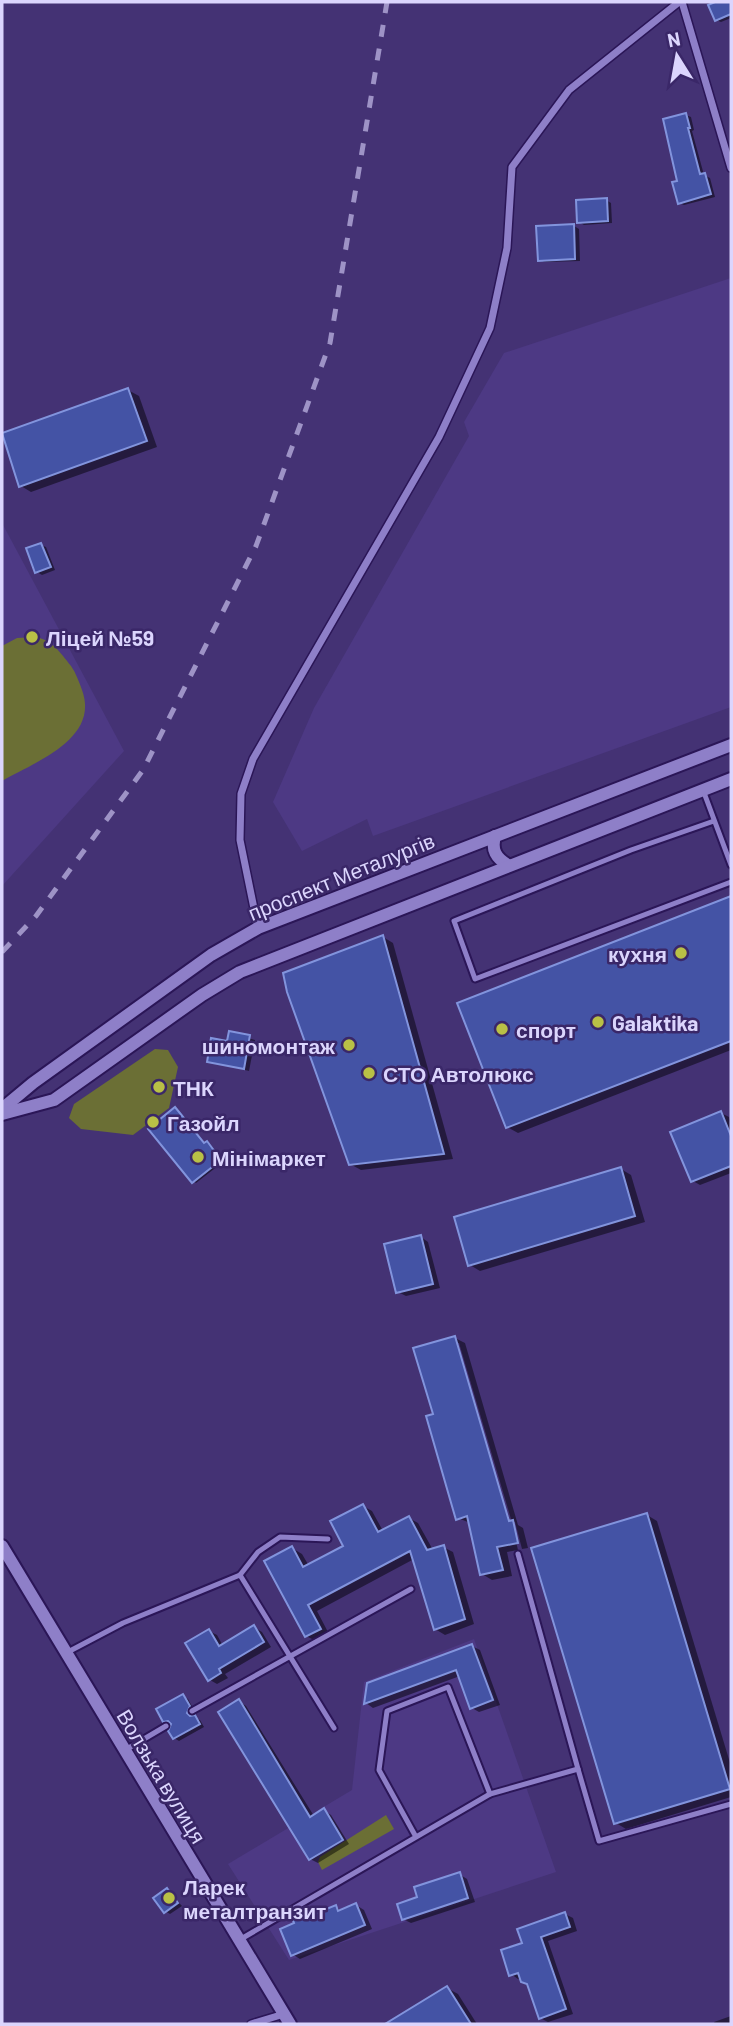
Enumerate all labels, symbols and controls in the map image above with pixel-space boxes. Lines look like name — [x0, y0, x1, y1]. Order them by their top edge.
north arrow — [642, 21, 712, 91]
text: N — [665, 26, 682, 51]
place label: Ліцей №59 — [46, 625, 154, 650]
marker: Ліцей №59 — [24, 629, 40, 645]
street label: проспект Металургів — [244, 827, 438, 925]
place label: кухня — [608, 941, 667, 966]
marker: кухня — [673, 945, 689, 961]
place label: Galaktika — [612, 1010, 698, 1035]
marker: Galaktika — [590, 1014, 606, 1030]
place label: спорт — [516, 1017, 576, 1042]
marker: спорт — [494, 1021, 510, 1037]
place label: шиномонтаж — [202, 1033, 336, 1058]
marker: шиномонтаж — [341, 1037, 357, 1053]
place label: СТО Автолюкс — [383, 1061, 534, 1086]
marker: СТО Автолюкс — [361, 1065, 377, 1081]
place label: ТНК — [173, 1075, 214, 1100]
marker: ТНК — [151, 1079, 167, 1095]
place label: Газойл — [167, 1110, 240, 1135]
marker: Газойл — [145, 1114, 161, 1130]
place label: Мінімаркет — [212, 1145, 326, 1170]
marker: Мінімаркет — [190, 1149, 206, 1165]
street label: Волзька вулиця — [112, 1705, 212, 1847]
place label: Ларек металтранзит — [183, 1874, 326, 1923]
marker: Ларек металтранзит — [161, 1890, 177, 1906]

